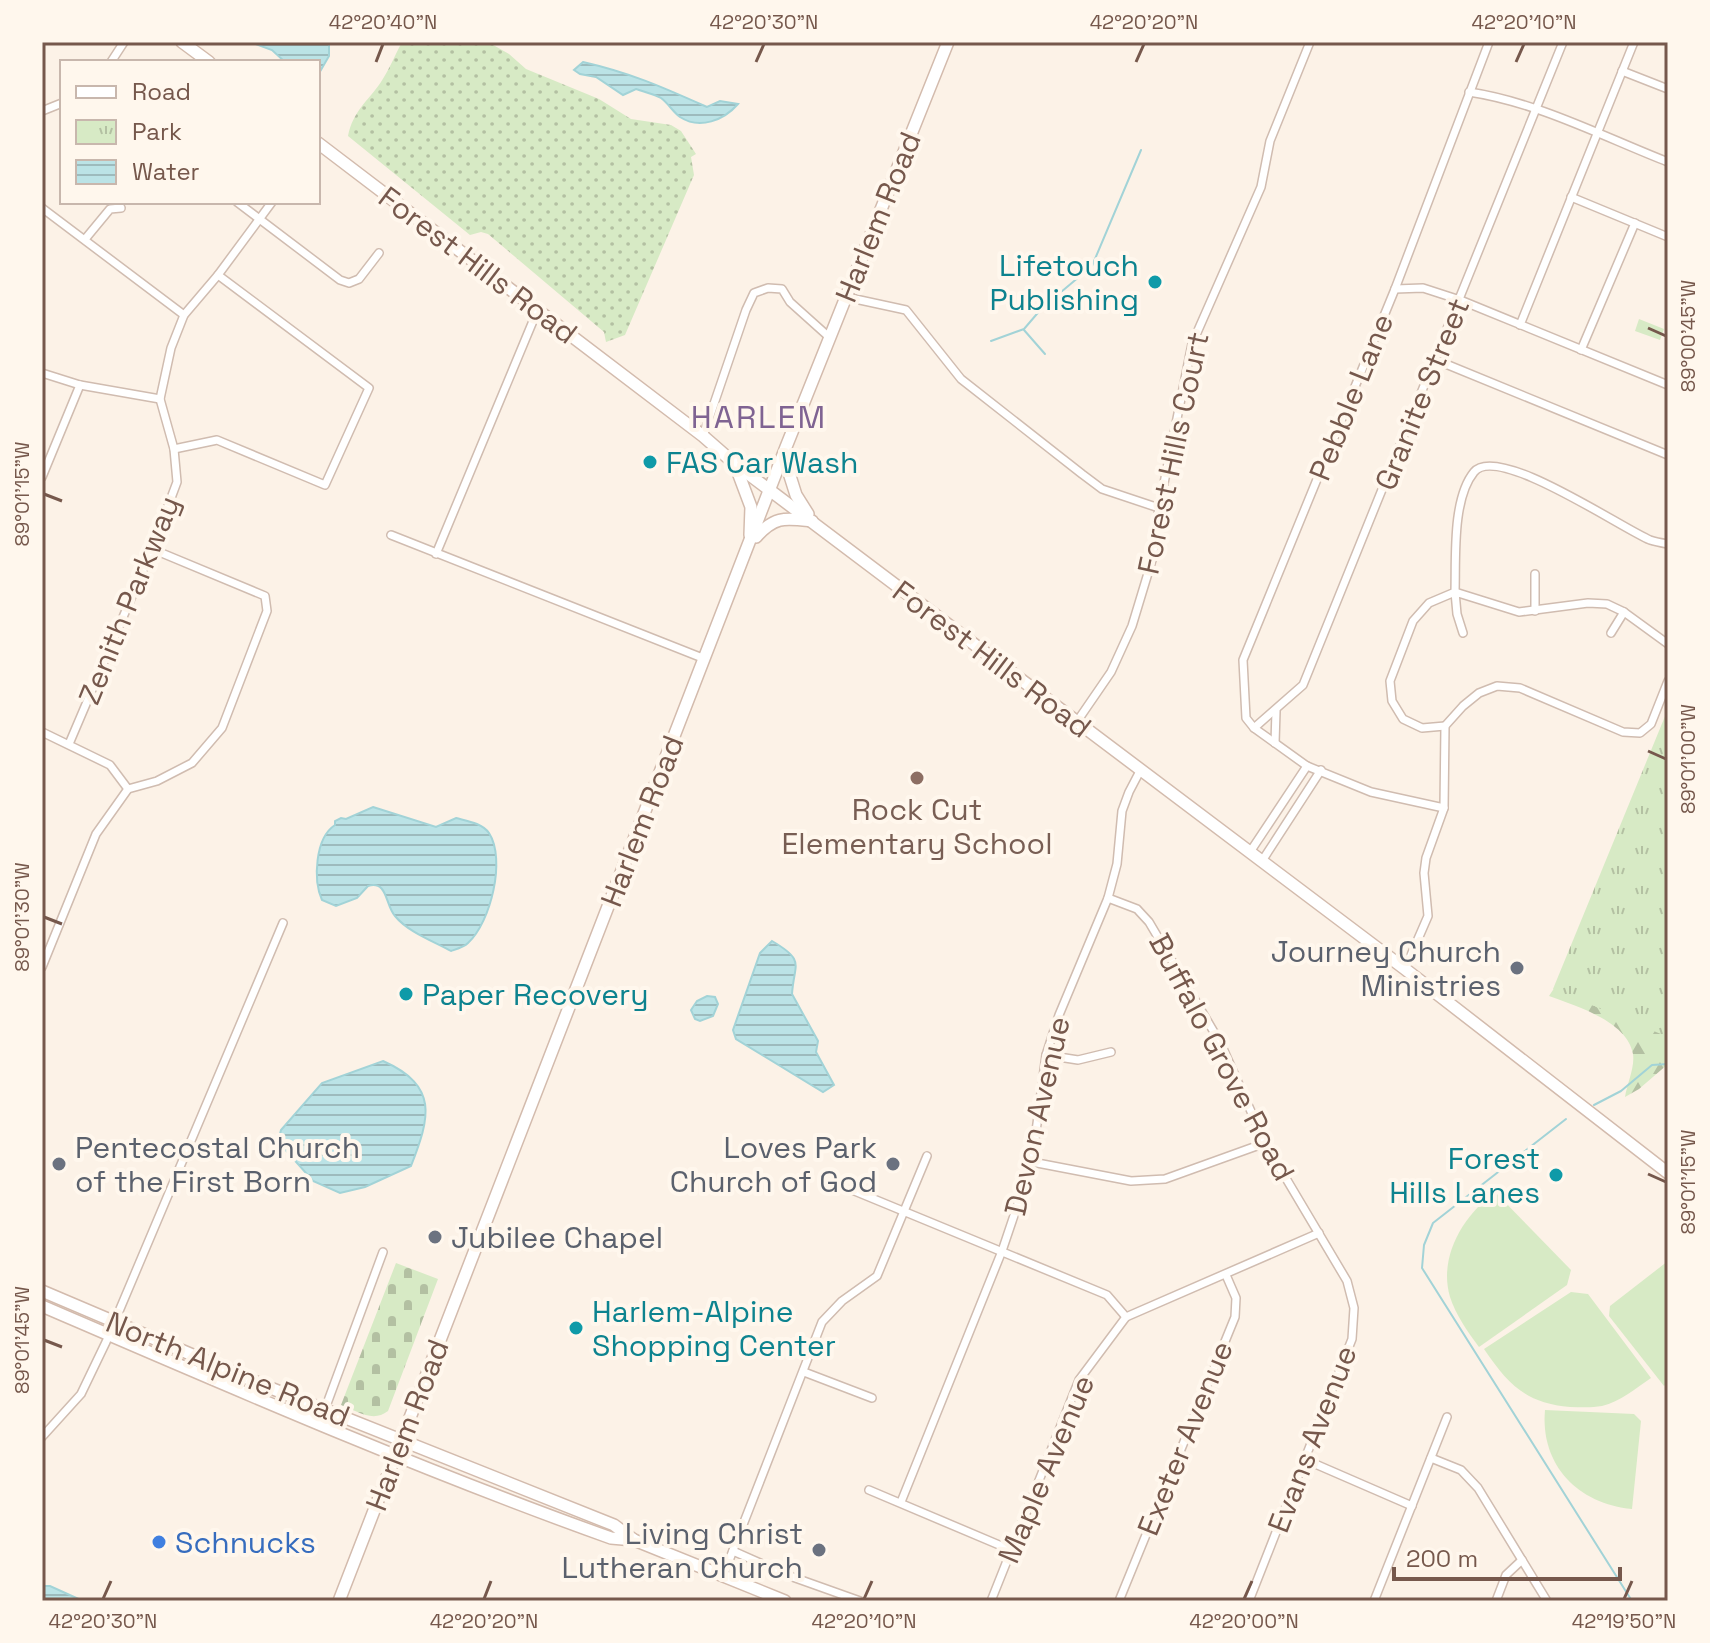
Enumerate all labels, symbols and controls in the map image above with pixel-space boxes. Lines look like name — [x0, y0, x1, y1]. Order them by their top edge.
text: 42°20'40"N — [329, 9, 437, 35]
text: 42°20'30"N — [710, 9, 818, 35]
text: 42°20'20"N — [1090, 9, 1198, 35]
text: 42°20'10"N — [1471, 9, 1577, 35]
legend — [60, 60, 320, 204]
text: Road — [132, 76, 191, 107]
text: Park — [132, 116, 182, 147]
street label: Harlem Road — [826, 126, 930, 308]
text: Water — [132, 156, 200, 187]
street label: Forest Hills Road — [371, 178, 585, 352]
place label: Lifetouch Publishing — [989, 246, 1139, 319]
marker: Lifetouch Publishing — [1146, 273, 1164, 291]
text: 89°00'45"W — [1675, 280, 1701, 392]
street label: Granite Street — [1366, 292, 1478, 496]
street label: Pebble Lane — [1300, 308, 1402, 486]
street label: Forest Hills Court — [1128, 328, 1218, 578]
district label: HARLEM — [691, 397, 827, 437]
text: 89°01'15"W — [9, 442, 35, 546]
place label: FAS Car Wash — [666, 443, 858, 482]
marker: FAS Car Wash — [641, 453, 659, 471]
street label: Zenith Parkway — [69, 490, 189, 710]
street label: Forest Hills Road — [885, 572, 1099, 746]
text: 89°01'00"W — [1675, 704, 1701, 814]
street label: Harlem Road — [591, 730, 693, 912]
marker: Rock Cut Elementary School — [908, 769, 926, 787]
place label: Rock Cut Elementary School — [781, 790, 1053, 863]
text: 89°01'30"W — [9, 862, 35, 972]
street label: Buffalo Grove Road — [1140, 927, 1304, 1187]
place label: Journey Church Ministries — [1271, 932, 1501, 1005]
marker: Journey Church Ministries — [1508, 959, 1526, 977]
place label: Paper Recovery — [422, 975, 649, 1014]
marker: Paper Recovery — [397, 985, 415, 1003]
street label: Devon Avenue — [995, 1013, 1079, 1219]
place label: Pentecostal Church of the First Born — [75, 1128, 360, 1201]
place label: Loves Park Church of God — [670, 1128, 877, 1201]
text: 89°01'15"W — [1675, 1130, 1701, 1234]
place label: Forest Hills Lanes — [1389, 1139, 1540, 1212]
marker: Pentecostal Church of the First Born — [50, 1155, 68, 1173]
marker: Loves Park Church of God — [884, 1155, 902, 1173]
marker: Forest Hills Lanes — [1547, 1166, 1565, 1184]
place label: Jubilee Chapel — [451, 1218, 663, 1257]
marker: Jubilee Chapel — [426, 1228, 444, 1246]
text: 89°01'45"W — [9, 1286, 35, 1394]
place label: Harlem-Alpine Shopping Center — [592, 1292, 836, 1365]
street label: North Alpine Road — [100, 1302, 356, 1436]
marker: Harlem-Alpine Shopping Center — [567, 1319, 585, 1337]
street label: Harlem Road — [356, 1334, 458, 1516]
street label: Exeter Avenue — [1128, 1335, 1242, 1541]
street label: Evans Avenue — [1258, 1340, 1366, 1538]
street label: Maple Avenue — [989, 1369, 1103, 1569]
place label: Living Christ Lutheran Church — [561, 1514, 803, 1587]
place label: Schnucks — [175, 1523, 316, 1562]
scale bar — [1394, 1531, 1620, 1581]
marker: Schnucks — [150, 1533, 168, 1551]
marker: Living Christ Lutheran Church — [810, 1541, 828, 1559]
text: 200 m — [1406, 1543, 1478, 1574]
text: 42°20'30"N — [49, 1608, 157, 1634]
text: 42°20'20"N — [430, 1608, 538, 1634]
text: 42°20'10"N — [811, 1608, 917, 1634]
text: 42°20'00"N — [1189, 1608, 1299, 1634]
text: 42°19'50"N — [1572, 1608, 1676, 1634]

